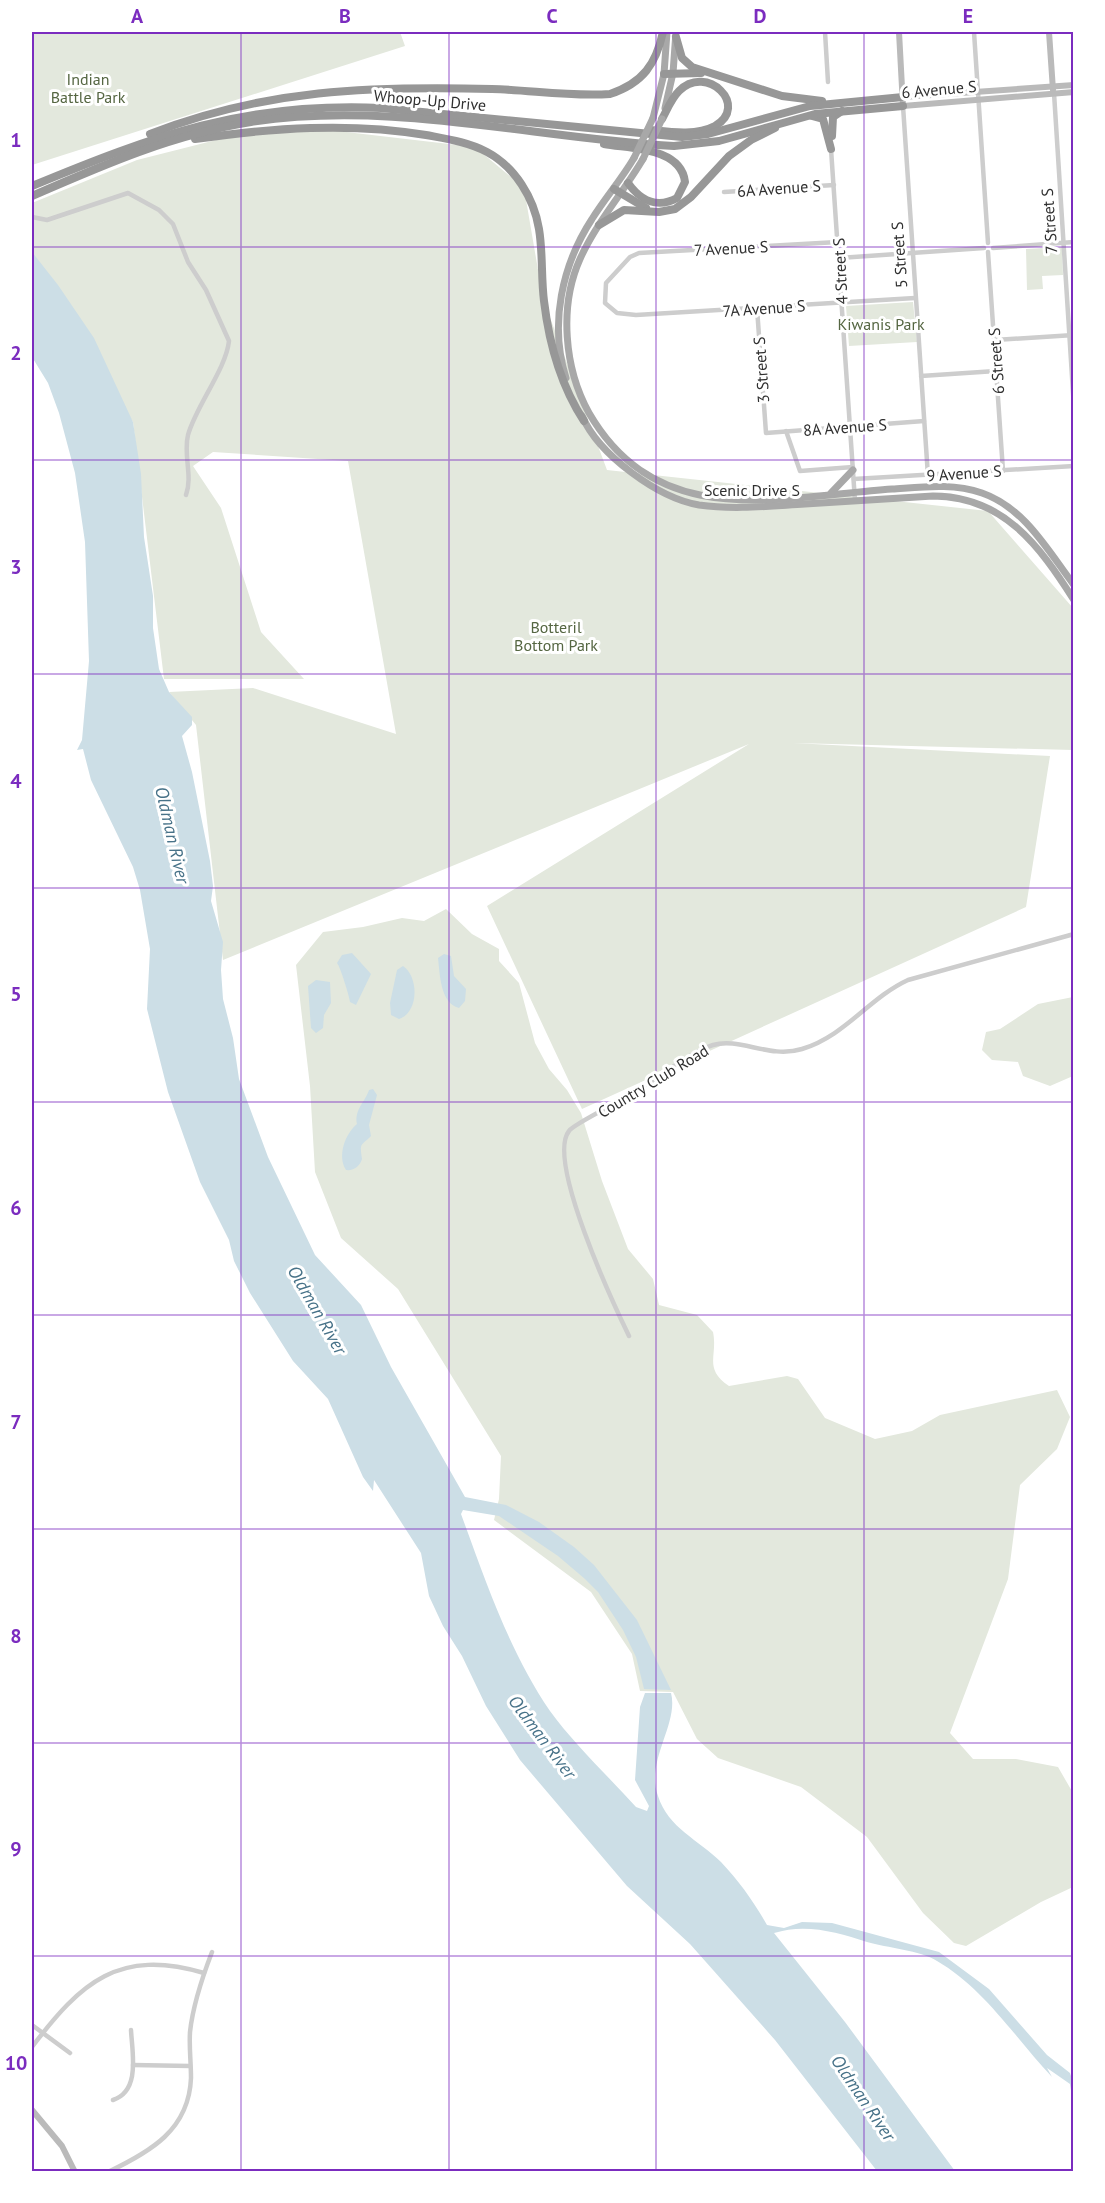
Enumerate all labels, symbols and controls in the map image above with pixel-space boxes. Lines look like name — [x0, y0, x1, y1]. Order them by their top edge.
text: A — [131, 3, 144, 29]
text: B — [339, 3, 351, 29]
text: C — [546, 3, 558, 29]
text: D — [754, 3, 767, 29]
text: E — [963, 3, 973, 29]
park label: Indian Battle Park — [51, 69, 126, 107]
street label: 6 Avenue S — [901, 76, 977, 102]
street label: Whoop-Up Drive — [373, 85, 487, 115]
text: 1 — [10, 127, 22, 153]
street label: 6A Avenue S — [736, 175, 822, 201]
street label: 7 Street S — [1037, 187, 1061, 255]
street label: 5 Street S — [887, 221, 911, 289]
street label: 7 Avenue S — [693, 236, 769, 260]
street label: 4 Street S — [828, 237, 852, 305]
street label: 7A Avenue S — [722, 295, 806, 321]
park label: Kiwanis Park — [837, 314, 925, 334]
street label: 6 Street S — [984, 327, 1008, 395]
street label: 3 Street S — [749, 336, 773, 404]
text: 2 — [10, 340, 22, 366]
street label: 8A Avenue S — [802, 414, 888, 440]
street label: 9 Avenue S — [926, 460, 1002, 486]
street label: Scenic Drive S — [704, 480, 800, 500]
text: 3 — [10, 554, 22, 580]
park label: Botteril Bottom Park — [514, 617, 598, 655]
text: 4 — [10, 768, 22, 794]
water label: Oldman River — [150, 784, 195, 887]
text: 5 — [10, 981, 22, 1007]
street label: Country Club Road — [594, 1040, 712, 1122]
text: 6 — [10, 1195, 22, 1221]
water label: Oldman River — [283, 1261, 353, 1359]
text: 7 — [10, 1409, 22, 1435]
text: 8 — [10, 1623, 22, 1649]
water label: Oldman River — [503, 1690, 582, 1784]
text: 9 — [10, 1836, 22, 1862]
text: 10 — [5, 2050, 27, 2076]
water label: Oldman River — [826, 2050, 901, 2146]

